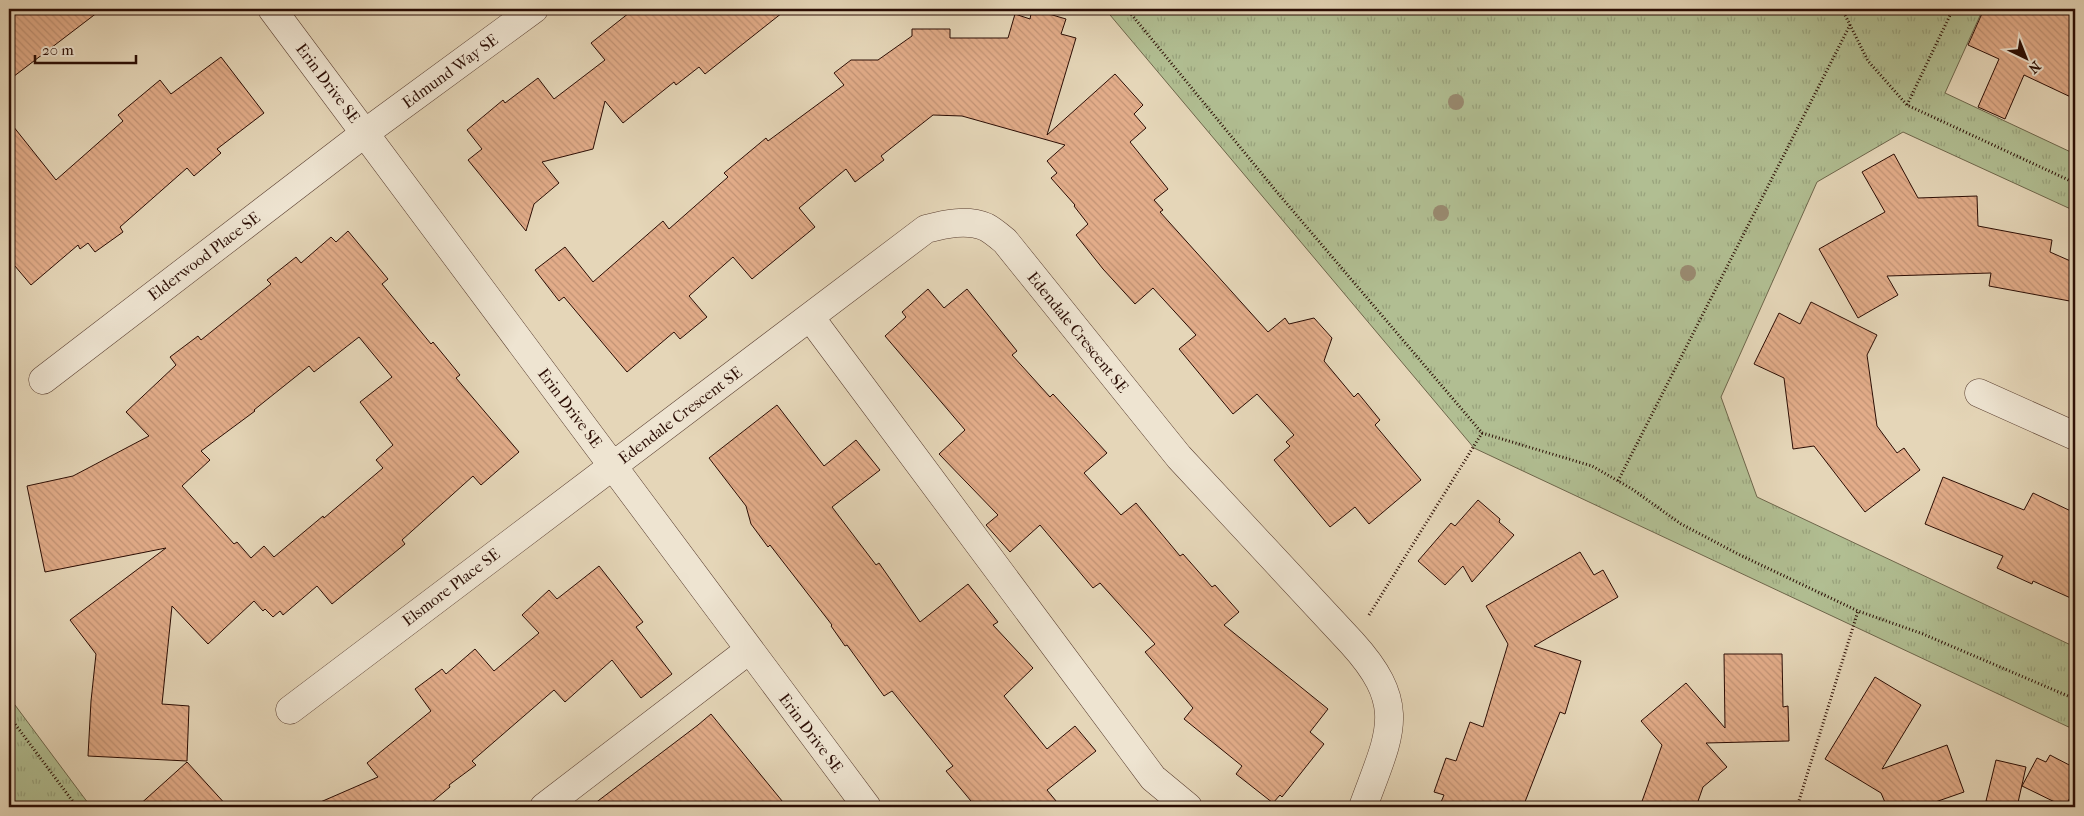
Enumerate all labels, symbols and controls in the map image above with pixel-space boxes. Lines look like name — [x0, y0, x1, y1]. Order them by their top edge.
street label: Edmund Way SE — [398, 30, 502, 112]
scale bar — [35, 32, 136, 64]
north arrow — [2002, 32, 2052, 82]
street label: Erin Drive SE — [292, 40, 364, 127]
text: 20 m — [42, 41, 74, 59]
text: N — [2025, 57, 2044, 77]
street label: Elderwood Place SE — [144, 208, 264, 304]
street label: Edendale Crescent SE — [1023, 268, 1133, 396]
street label: Edendale Crescent SE — [614, 362, 746, 468]
street label: Erin Drive SE — [534, 365, 606, 452]
street label: Elsmore Place SE — [398, 544, 504, 630]
street label: Erin Drive SE — [775, 690, 847, 777]

